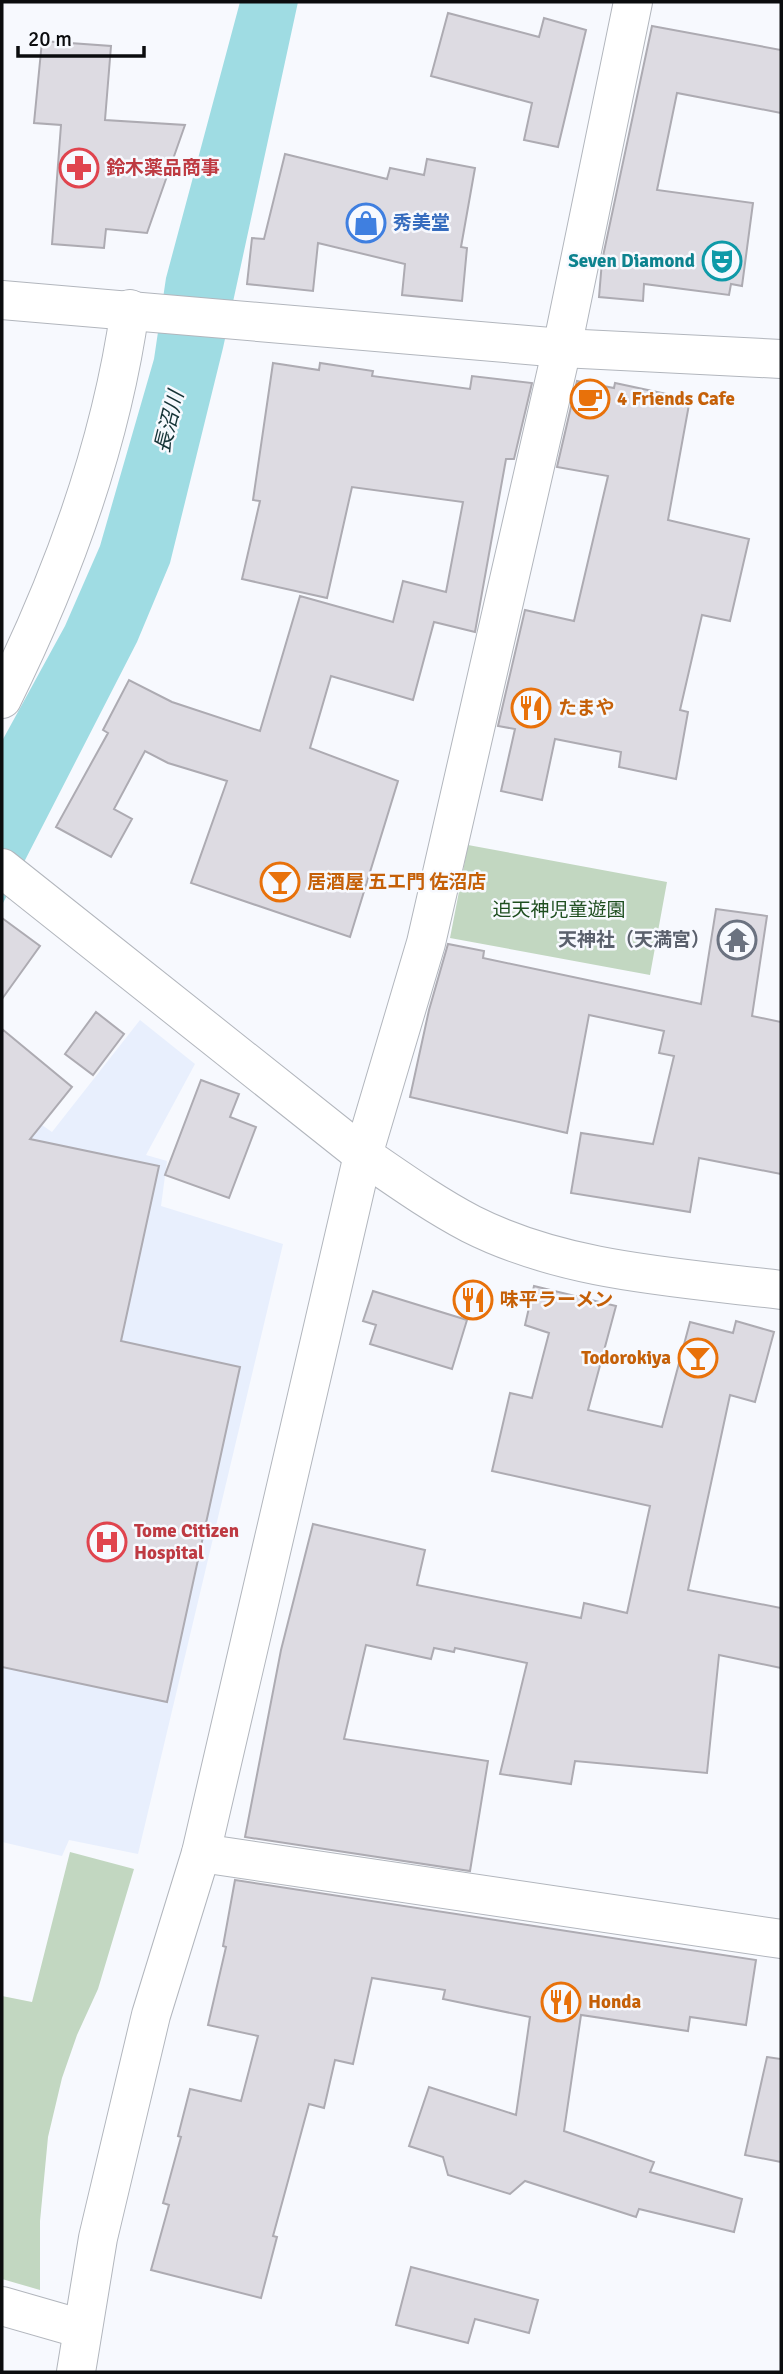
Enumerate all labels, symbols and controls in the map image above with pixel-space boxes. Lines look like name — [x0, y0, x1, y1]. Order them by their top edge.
scale bar — [18, 14, 144, 58]
text: 20 m — [28, 26, 72, 52]
pharmacy icon: 鈴木薬品商事 — [58, 147, 100, 189]
place label: 鈴木薬品商事 — [106, 156, 220, 180]
shop icon: 秀美堂 — [345, 202, 387, 244]
place label: 秀美堂 — [393, 211, 450, 235]
theatre icon: Seven Diamond — [701, 240, 743, 282]
place label: Seven Diamond — [568, 249, 695, 273]
cafe icon: 4 Friends Cafe — [569, 378, 611, 420]
water label: 長沼川 — [149, 386, 190, 456]
place label: 4 Friends Cafe — [617, 387, 735, 411]
restaurant icon: たまや — [510, 687, 552, 729]
place label: たまや — [558, 696, 614, 720]
bar icon: 居酒屋 五エ門 佐沼店 — [259, 861, 301, 903]
place label: 居酒屋 五エ門 佐沼店 — [307, 870, 486, 894]
park label: 迫天神児童遊園 — [492, 898, 626, 922]
temple icon: 天神社（天満宮） — [716, 919, 758, 961]
place label: 天神社（天満宮） — [558, 928, 710, 952]
restaurant icon: 味平ラーメン — [452, 1279, 494, 1321]
place label: 味平ラーメン — [500, 1288, 613, 1312]
bar icon: Todorokiya — [677, 1337, 719, 1379]
place label: Todorokiya — [581, 1346, 671, 1370]
place label: Tome Citizen Hospital — [134, 1519, 239, 1565]
hospital icon: Tome Citizen Hospital — [86, 1521, 128, 1563]
restaurant icon: Honda — [540, 1981, 582, 2023]
place label: Honda — [588, 1990, 642, 2014]

